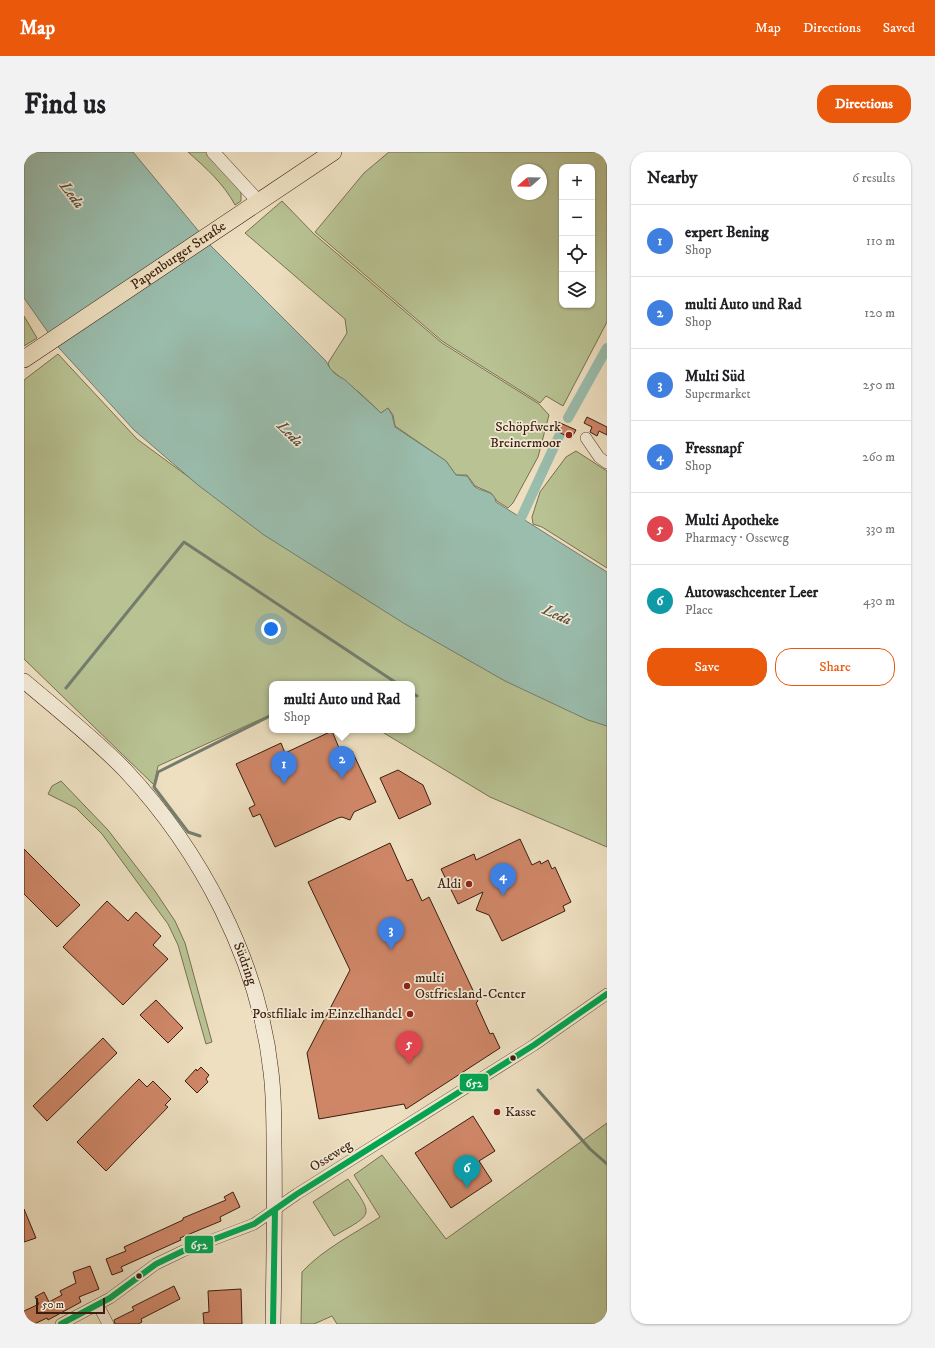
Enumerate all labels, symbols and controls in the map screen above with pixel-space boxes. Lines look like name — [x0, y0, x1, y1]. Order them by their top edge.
text: Map — [20, 17, 55, 40]
text: Map — [755, 19, 781, 37]
text: Directions — [803, 19, 861, 37]
text: Saved — [883, 19, 915, 37]
button: Directions — [817, 85, 911, 123]
text: Find us — [24, 87, 106, 122]
north arrow — [511, 164, 547, 200]
map controls — [559, 164, 595, 308]
button: + — [559, 164, 595, 200]
text: Nearby — [647, 167, 697, 189]
text: 6 results — [852, 170, 895, 186]
water label: Leda — [55, 177, 88, 213]
button: − — [559, 200, 595, 236]
street label: Papenburger Straße — [127, 217, 230, 294]
text: expert Bening — [685, 223, 768, 242]
text: 1 — [658, 233, 662, 249]
text: 110 m — [866, 233, 895, 249]
button: locate — [559, 236, 595, 272]
text: Shop — [685, 242, 711, 258]
button: layers — [559, 272, 595, 308]
text: multi Auto und Rad — [685, 295, 801, 314]
text: 2 — [657, 305, 663, 321]
text: 120 m — [864, 305, 895, 321]
text: Shop — [685, 314, 711, 330]
text: Multi Süd — [685, 367, 745, 386]
text: 3 — [658, 377, 662, 393]
text: 250 m — [863, 377, 895, 393]
text: Supermarket — [685, 386, 751, 402]
water label: Leda — [272, 416, 307, 451]
place label: Schöpfwerk Breinermoor — [490, 418, 562, 452]
marker: Schöpfwerk Breinermoor — [564, 430, 574, 440]
text: Fressnapf — [685, 439, 742, 458]
text: 4 — [656, 449, 664, 465]
text: 260 m — [862, 449, 895, 465]
text: Shop — [685, 458, 711, 474]
text: Multi Apotheke — [685, 511, 779, 530]
text: 5 — [657, 521, 663, 537]
text: 330 m — [866, 521, 895, 537]
text: Pharmacy · Osseweg — [685, 530, 789, 546]
text: Autowaschcenter Leer — [685, 583, 818, 602]
text: 6 — [657, 593, 663, 609]
text: 430 m — [863, 593, 895, 609]
water label: Leda — [539, 600, 574, 630]
text: Place — [685, 602, 713, 618]
your location — [261, 619, 281, 639]
button: Save — [647, 648, 767, 686]
button: Share — [775, 648, 895, 686]
popup — [269, 681, 415, 733]
text: multi Auto und Rad — [284, 690, 400, 709]
text: Shop — [284, 709, 310, 725]
pin: 2 — [329, 746, 355, 779]
pin: 1 — [271, 751, 297, 784]
pin: 4 — [490, 863, 516, 896]
place label: Aldi — [437, 875, 461, 893]
marker: Aldi — [464, 879, 474, 889]
pin: 3 — [378, 917, 404, 950]
street label: Südring — [229, 940, 261, 987]
place label: multi Ostfriesland-Center — [415, 969, 527, 1003]
marker: multi Ostfriesland-Center — [402, 981, 412, 991]
place label: Postfiliale im Einzelhandel — [252, 1005, 403, 1023]
marker: Postfiliale im Einzelhandel — [405, 1009, 415, 1019]
pin: 5 — [396, 1031, 422, 1064]
unlabelled marker — [508, 1053, 518, 1063]
line badge: 652 — [459, 1073, 489, 1092]
text: 652 — [466, 1077, 483, 1091]
place label: Kasse — [505, 1103, 536, 1121]
marker: Kasse — [492, 1107, 502, 1117]
street label: Osseweg — [306, 1136, 356, 1176]
pin: 6 — [454, 1155, 480, 1188]
line badge: 652 — [184, 1235, 214, 1254]
text: 652 — [191, 1239, 208, 1253]
unlabelled marker — [134, 1271, 144, 1281]
scale bar — [36, 1296, 105, 1315]
text: 50 m — [42, 1298, 64, 1312]

